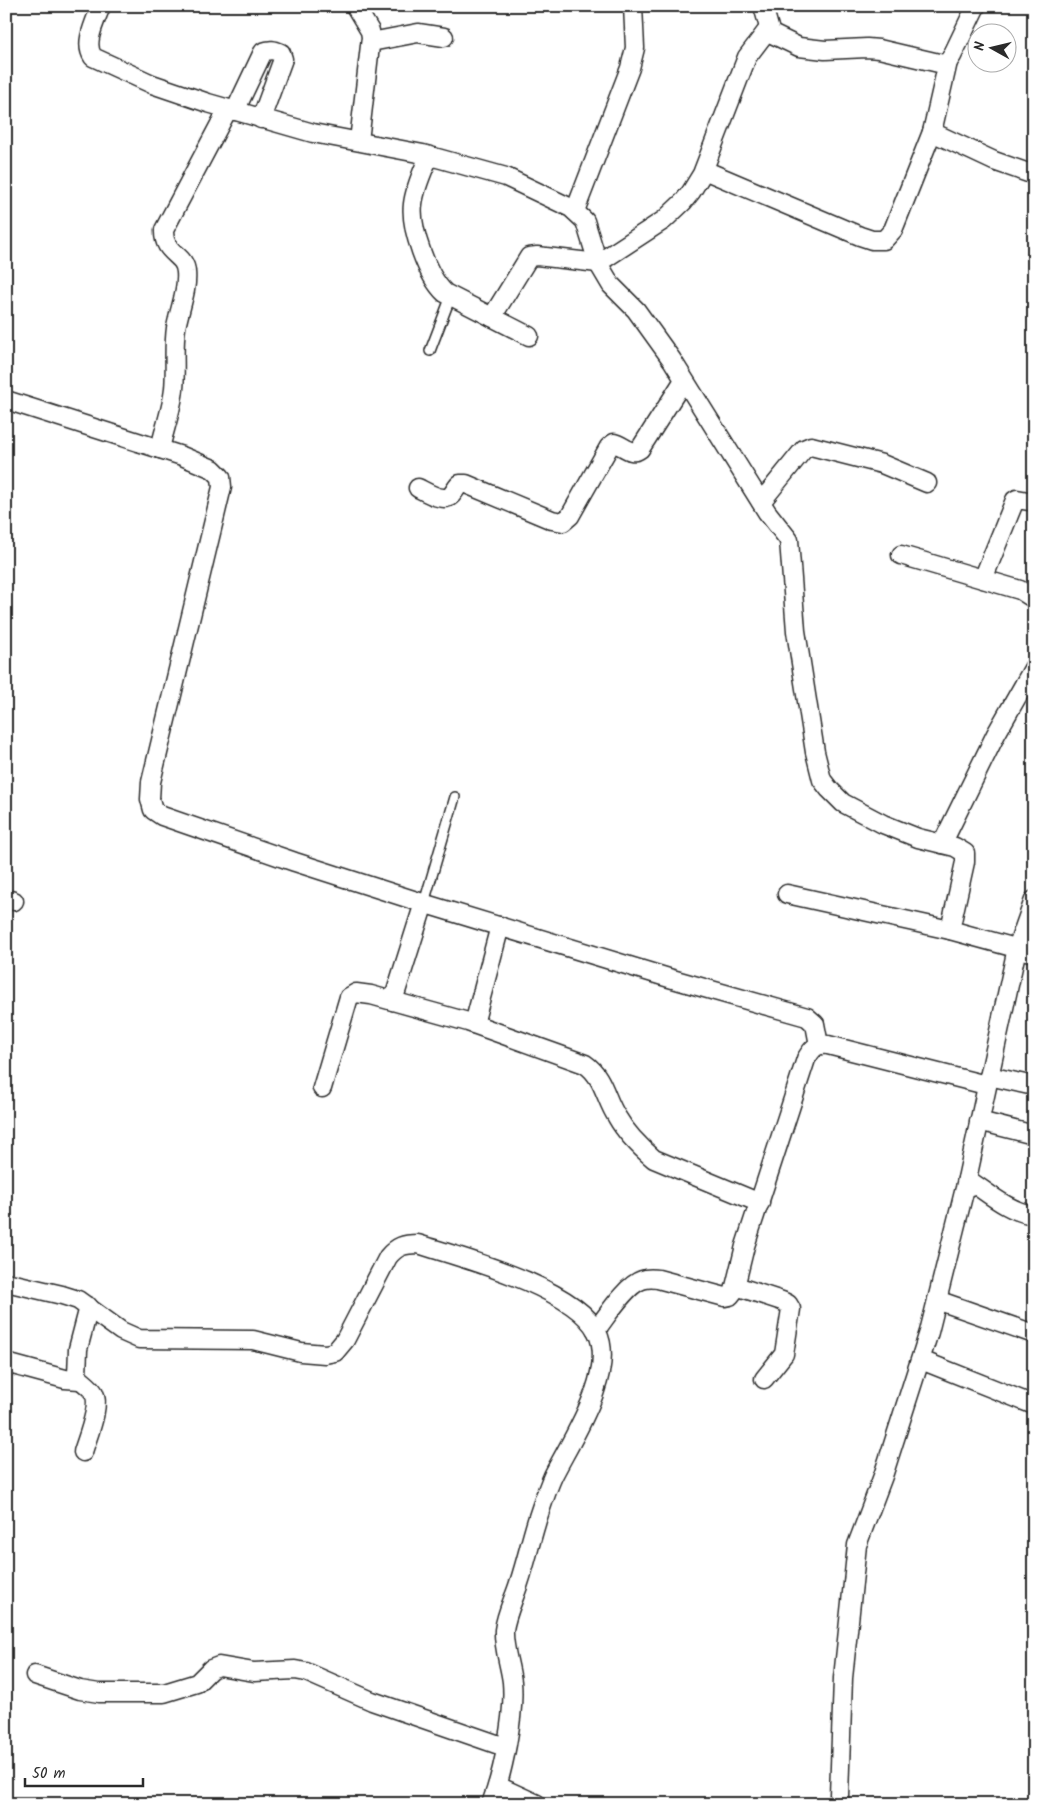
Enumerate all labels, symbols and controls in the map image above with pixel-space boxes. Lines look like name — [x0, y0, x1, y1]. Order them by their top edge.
north arrow — [968, 22, 1018, 72]
text: N — [969, 40, 992, 52]
scale bar — [25, 1755, 142, 1787]
text: 50 m — [32, 1762, 66, 1786]

